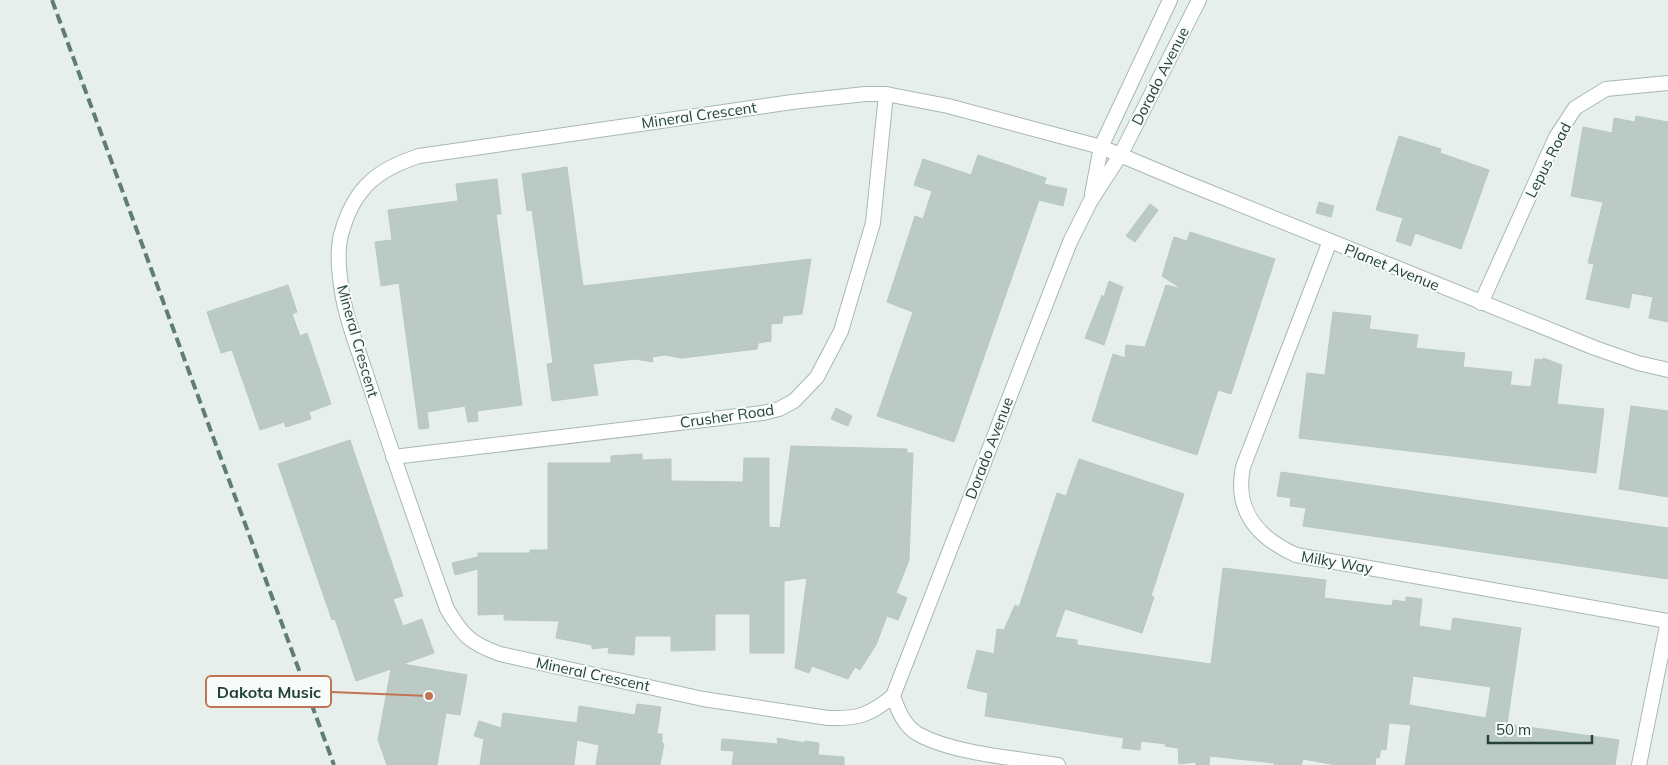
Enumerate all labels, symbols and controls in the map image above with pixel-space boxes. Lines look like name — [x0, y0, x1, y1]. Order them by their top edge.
street label: Dorado Avenue — [1127, 24, 1193, 128]
street label: Mineral Crescent — [640, 98, 758, 132]
street label: Lepus Road — [1521, 119, 1575, 201]
street label: Planet Avenue — [1342, 239, 1442, 295]
street label: Mineral Crescent — [333, 283, 383, 399]
street label: Dorado Avenue — [961, 394, 1017, 502]
street label: Crusher Road — [679, 400, 775, 432]
street label: Milky Way — [1300, 546, 1374, 578]
street label: Mineral Crescent — [534, 653, 652, 695]
callout: Dakota Music — [206, 676, 331, 707]
text: Dakota Music — [217, 682, 321, 702]
scale bar — [1488, 712, 1592, 744]
text: 50 m — [1496, 720, 1531, 739]

